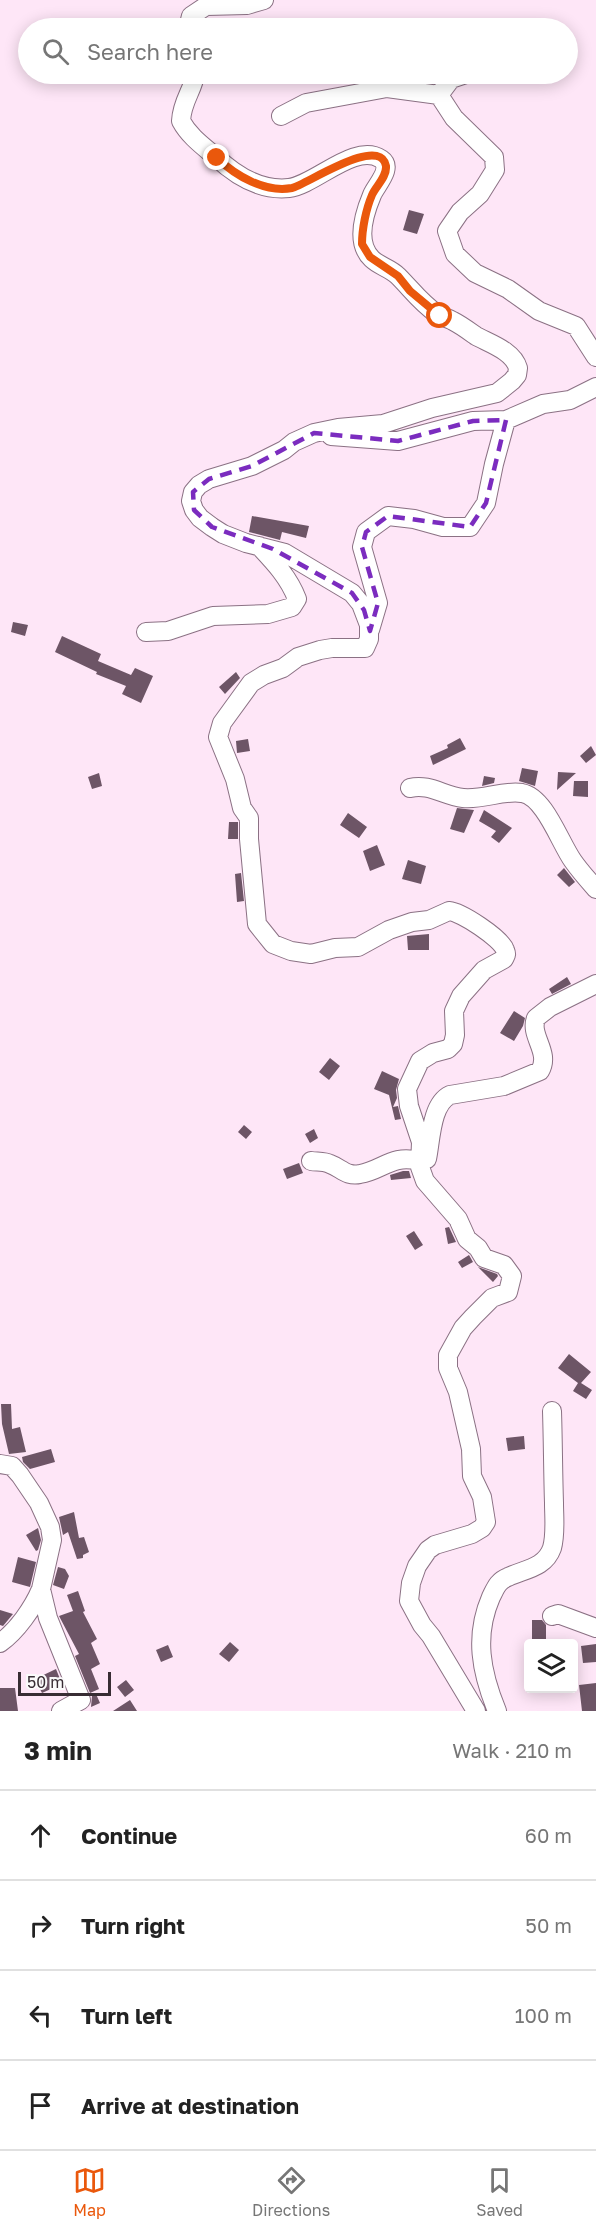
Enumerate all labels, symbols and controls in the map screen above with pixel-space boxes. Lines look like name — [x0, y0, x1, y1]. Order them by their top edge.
search box — [18, 18, 578, 84]
icon: search — [39, 35, 72, 68]
text: Search here — [87, 38, 213, 65]
route end — [203, 144, 229, 170]
route start — [426, 302, 452, 328]
map controls — [524, 1639, 578, 1693]
button: layers — [524, 1639, 578, 1693]
scale bar — [18, 1669, 111, 1696]
text: 50 m — [27, 1672, 64, 1692]
text: 3 min — [24, 1735, 92, 1766]
text: Walk · 210 m — [452, 1738, 572, 1762]
icon: ahead — [24, 1819, 57, 1852]
text: Continue — [81, 1822, 177, 1849]
text: 60 m — [525, 1823, 572, 1847]
icon: right — [24, 1909, 57, 1942]
text: Turn right — [81, 1912, 185, 1939]
text: 50 m — [525, 1913, 572, 1937]
icon: left — [24, 1999, 57, 2032]
text: Turn left — [81, 2002, 172, 2029]
text: 100 m — [515, 2003, 572, 2027]
icon: arrive — [24, 2089, 57, 2122]
text: Arrive at destination — [81, 2092, 299, 2119]
tab: Map — [73, 2164, 106, 2220]
tab: Directions — [252, 2164, 330, 2220]
tab: Saved — [476, 2164, 523, 2220]

